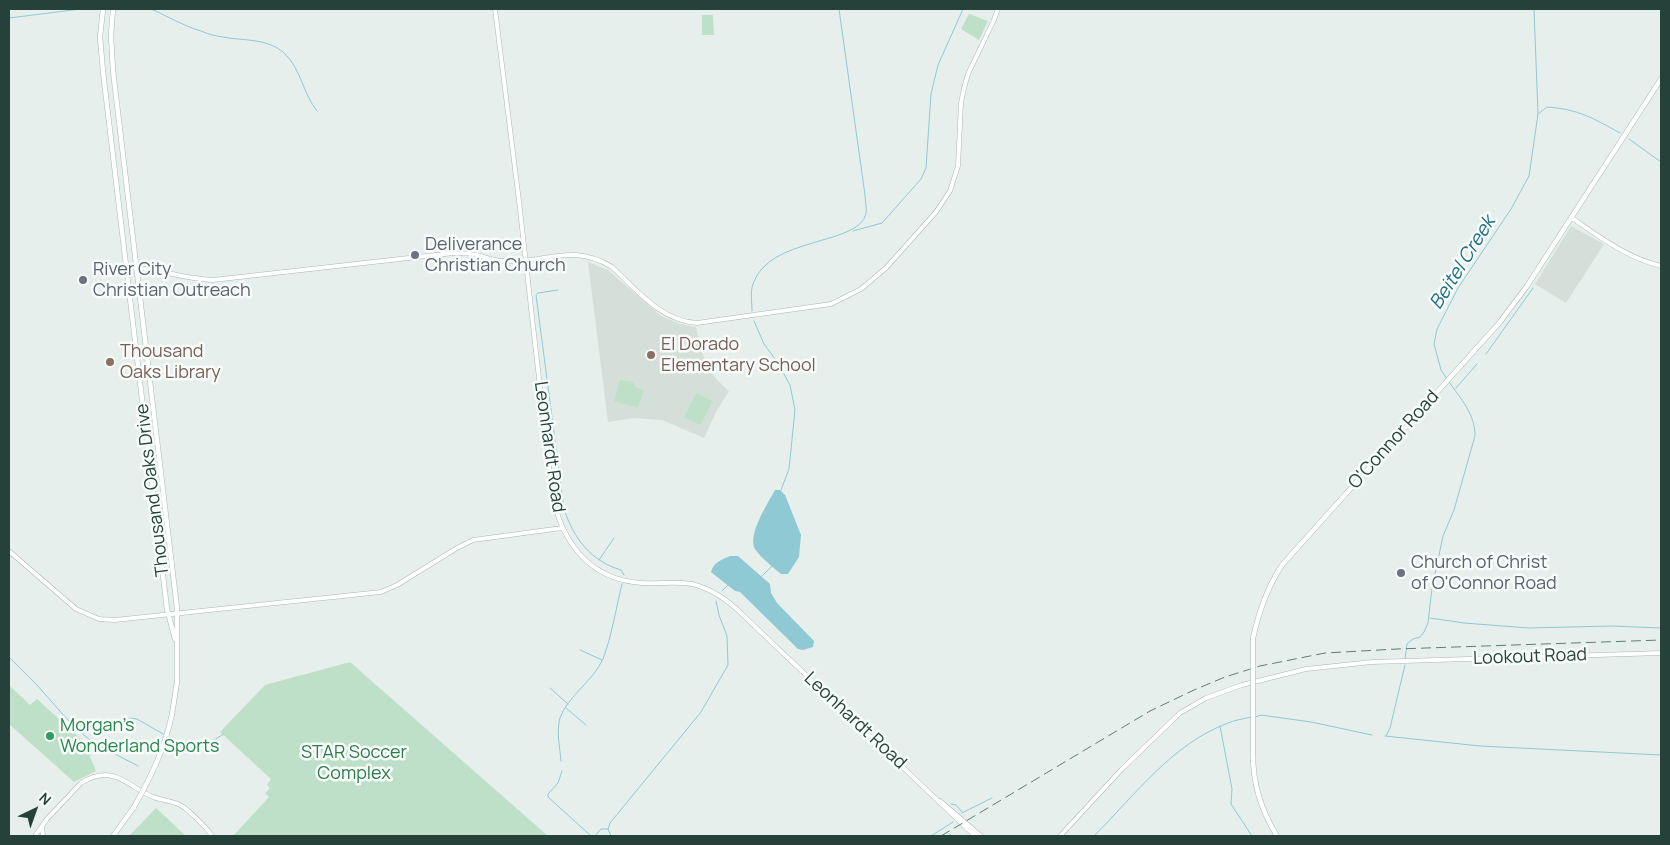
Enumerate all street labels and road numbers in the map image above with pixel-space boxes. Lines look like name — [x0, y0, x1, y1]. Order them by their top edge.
street label: Leonhardt Road — [529, 380, 569, 514]
street label: O'Connor Road — [1344, 386, 1444, 494]
street label: Thousand Oaks Drive — [132, 402, 174, 578]
street label: Lookout Road — [1473, 644, 1587, 670]
street label: Leonhardt Road — [799, 668, 911, 774]

